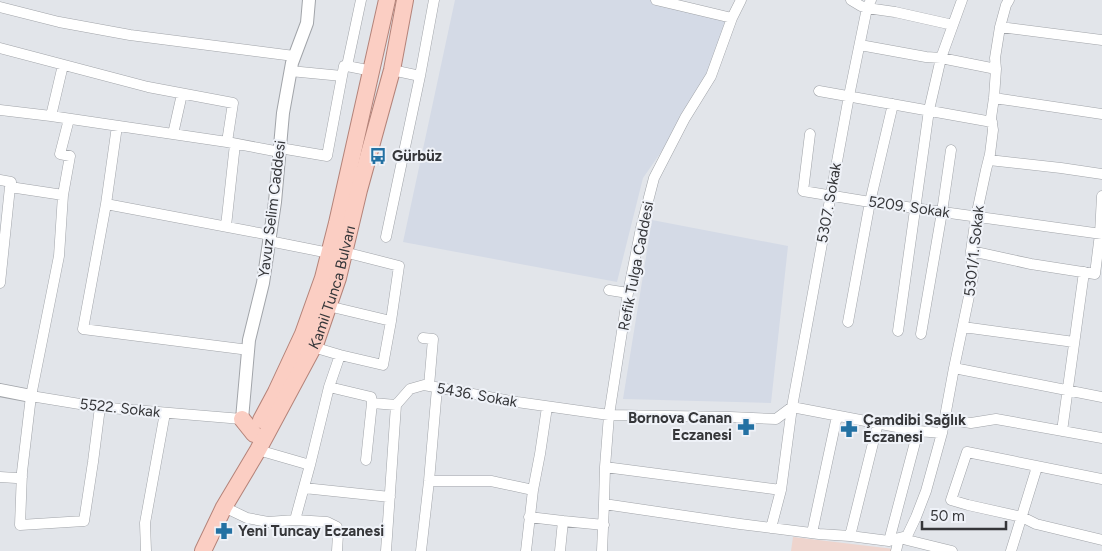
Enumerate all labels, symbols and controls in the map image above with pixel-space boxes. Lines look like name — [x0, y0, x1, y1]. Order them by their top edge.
street label: Yavuz Selim Caddesi — [255, 139, 289, 279]
bus stop icon: Gürbüz — [368, 146, 388, 166]
place label: Gürbüz — [392, 147, 442, 165]
street label: 5307. Sokak — [813, 161, 845, 245]
street label: 5209. Sokak — [867, 192, 952, 222]
street label: Refik Tulga Caddesi — [615, 200, 657, 332]
street label: 5301/1. Sokak — [960, 204, 988, 297]
street label: Kamil Tunca Bulvarı — [305, 224, 359, 352]
street label: 5436. Sokak — [435, 379, 519, 411]
street label: 5522. Sokak — [79, 395, 162, 421]
place label: Bornova Canan Eczanesi — [628, 409, 732, 444]
place label: Çamdibi Sağlık Eczanesi — [863, 411, 966, 446]
pharmacy icon: Bornova Canan Eczanesi — [736, 417, 756, 437]
pharmacy icon: Çamdibi Sağlık Eczanesi — [839, 419, 859, 439]
scale bar — [922, 498, 1006, 530]
text: 50 m — [930, 507, 965, 525]
pharmacy icon: Yeni Tuncay Eczanesi — [214, 521, 234, 541]
place label: Yeni Tuncay Eczanesi — [238, 522, 384, 540]

